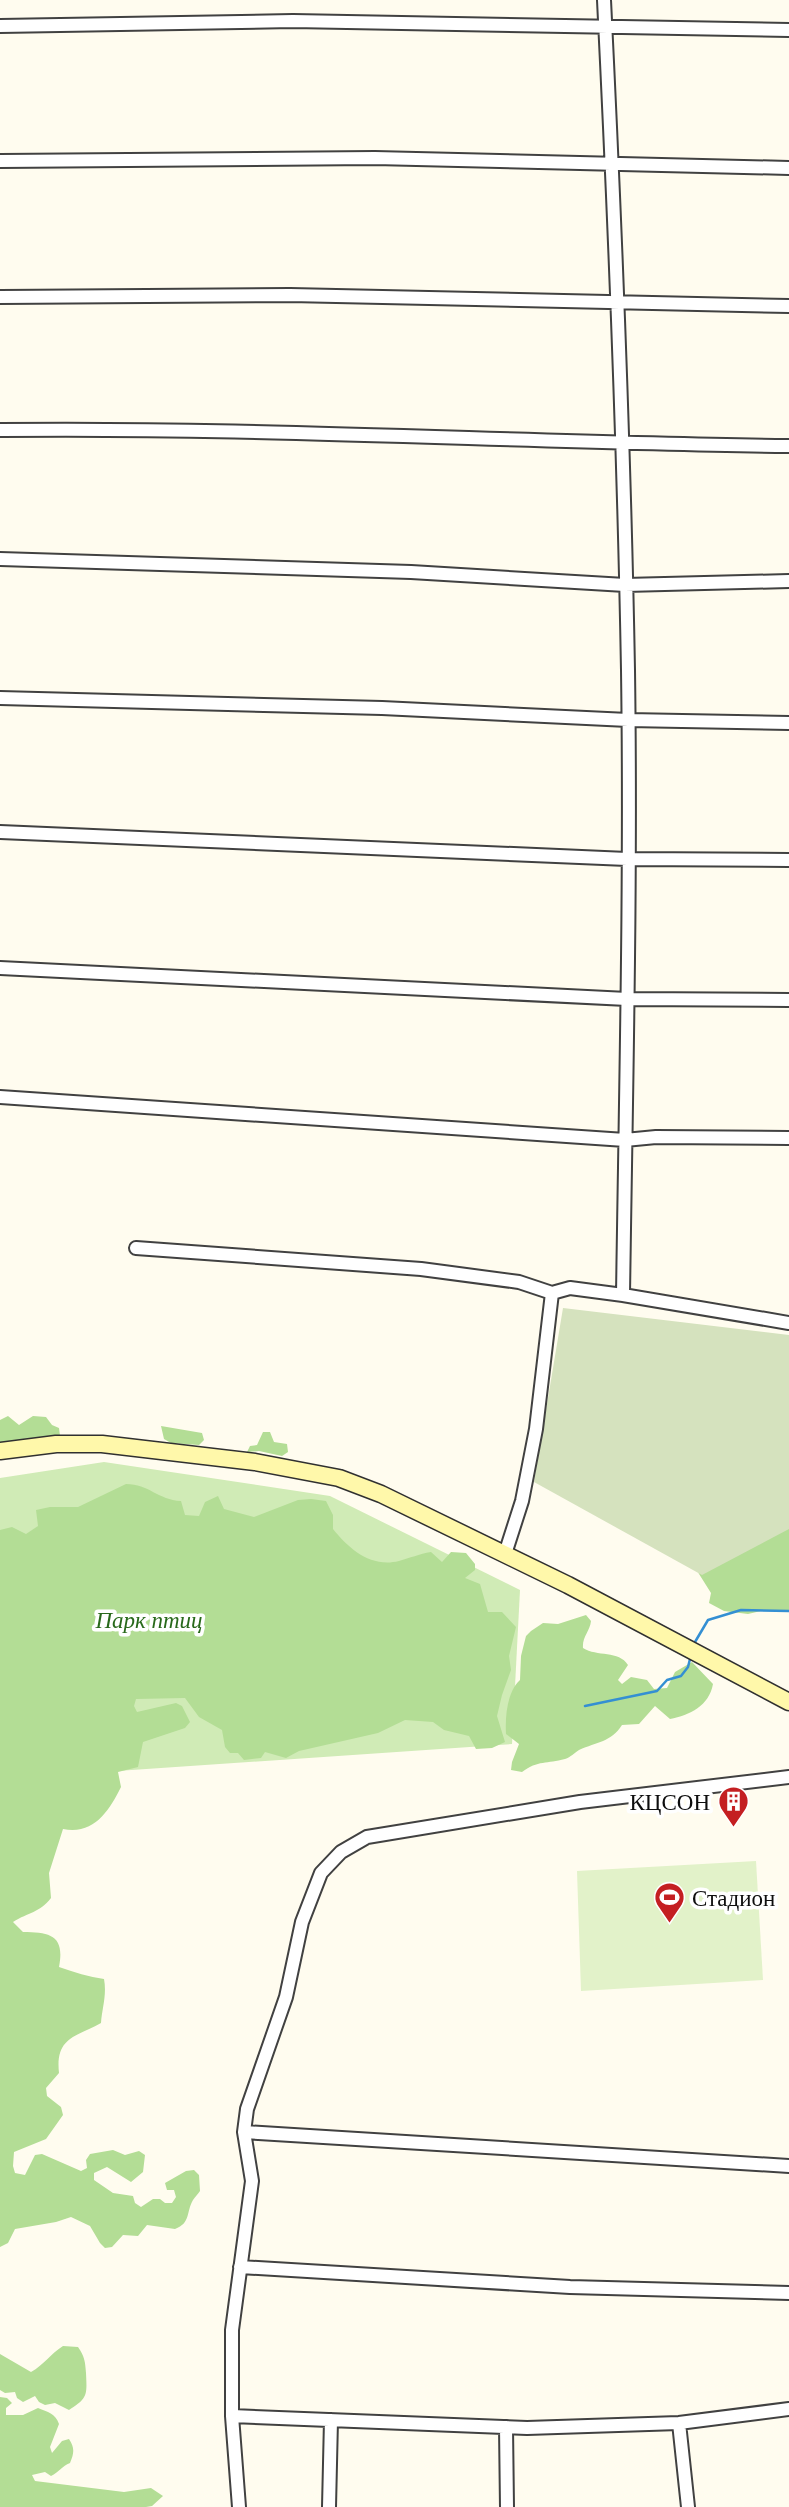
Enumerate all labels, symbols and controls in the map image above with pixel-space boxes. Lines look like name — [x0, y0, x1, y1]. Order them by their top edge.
park label: Парк птиц — [94, 1608, 203, 1633]
building icon: КЦСОН — [716, 1785, 750, 1829]
place label: КЦСОН — [629, 1790, 710, 1815]
sports icon: Стадион — [652, 1881, 686, 1925]
place label: Стадион — [692, 1886, 775, 1911]

